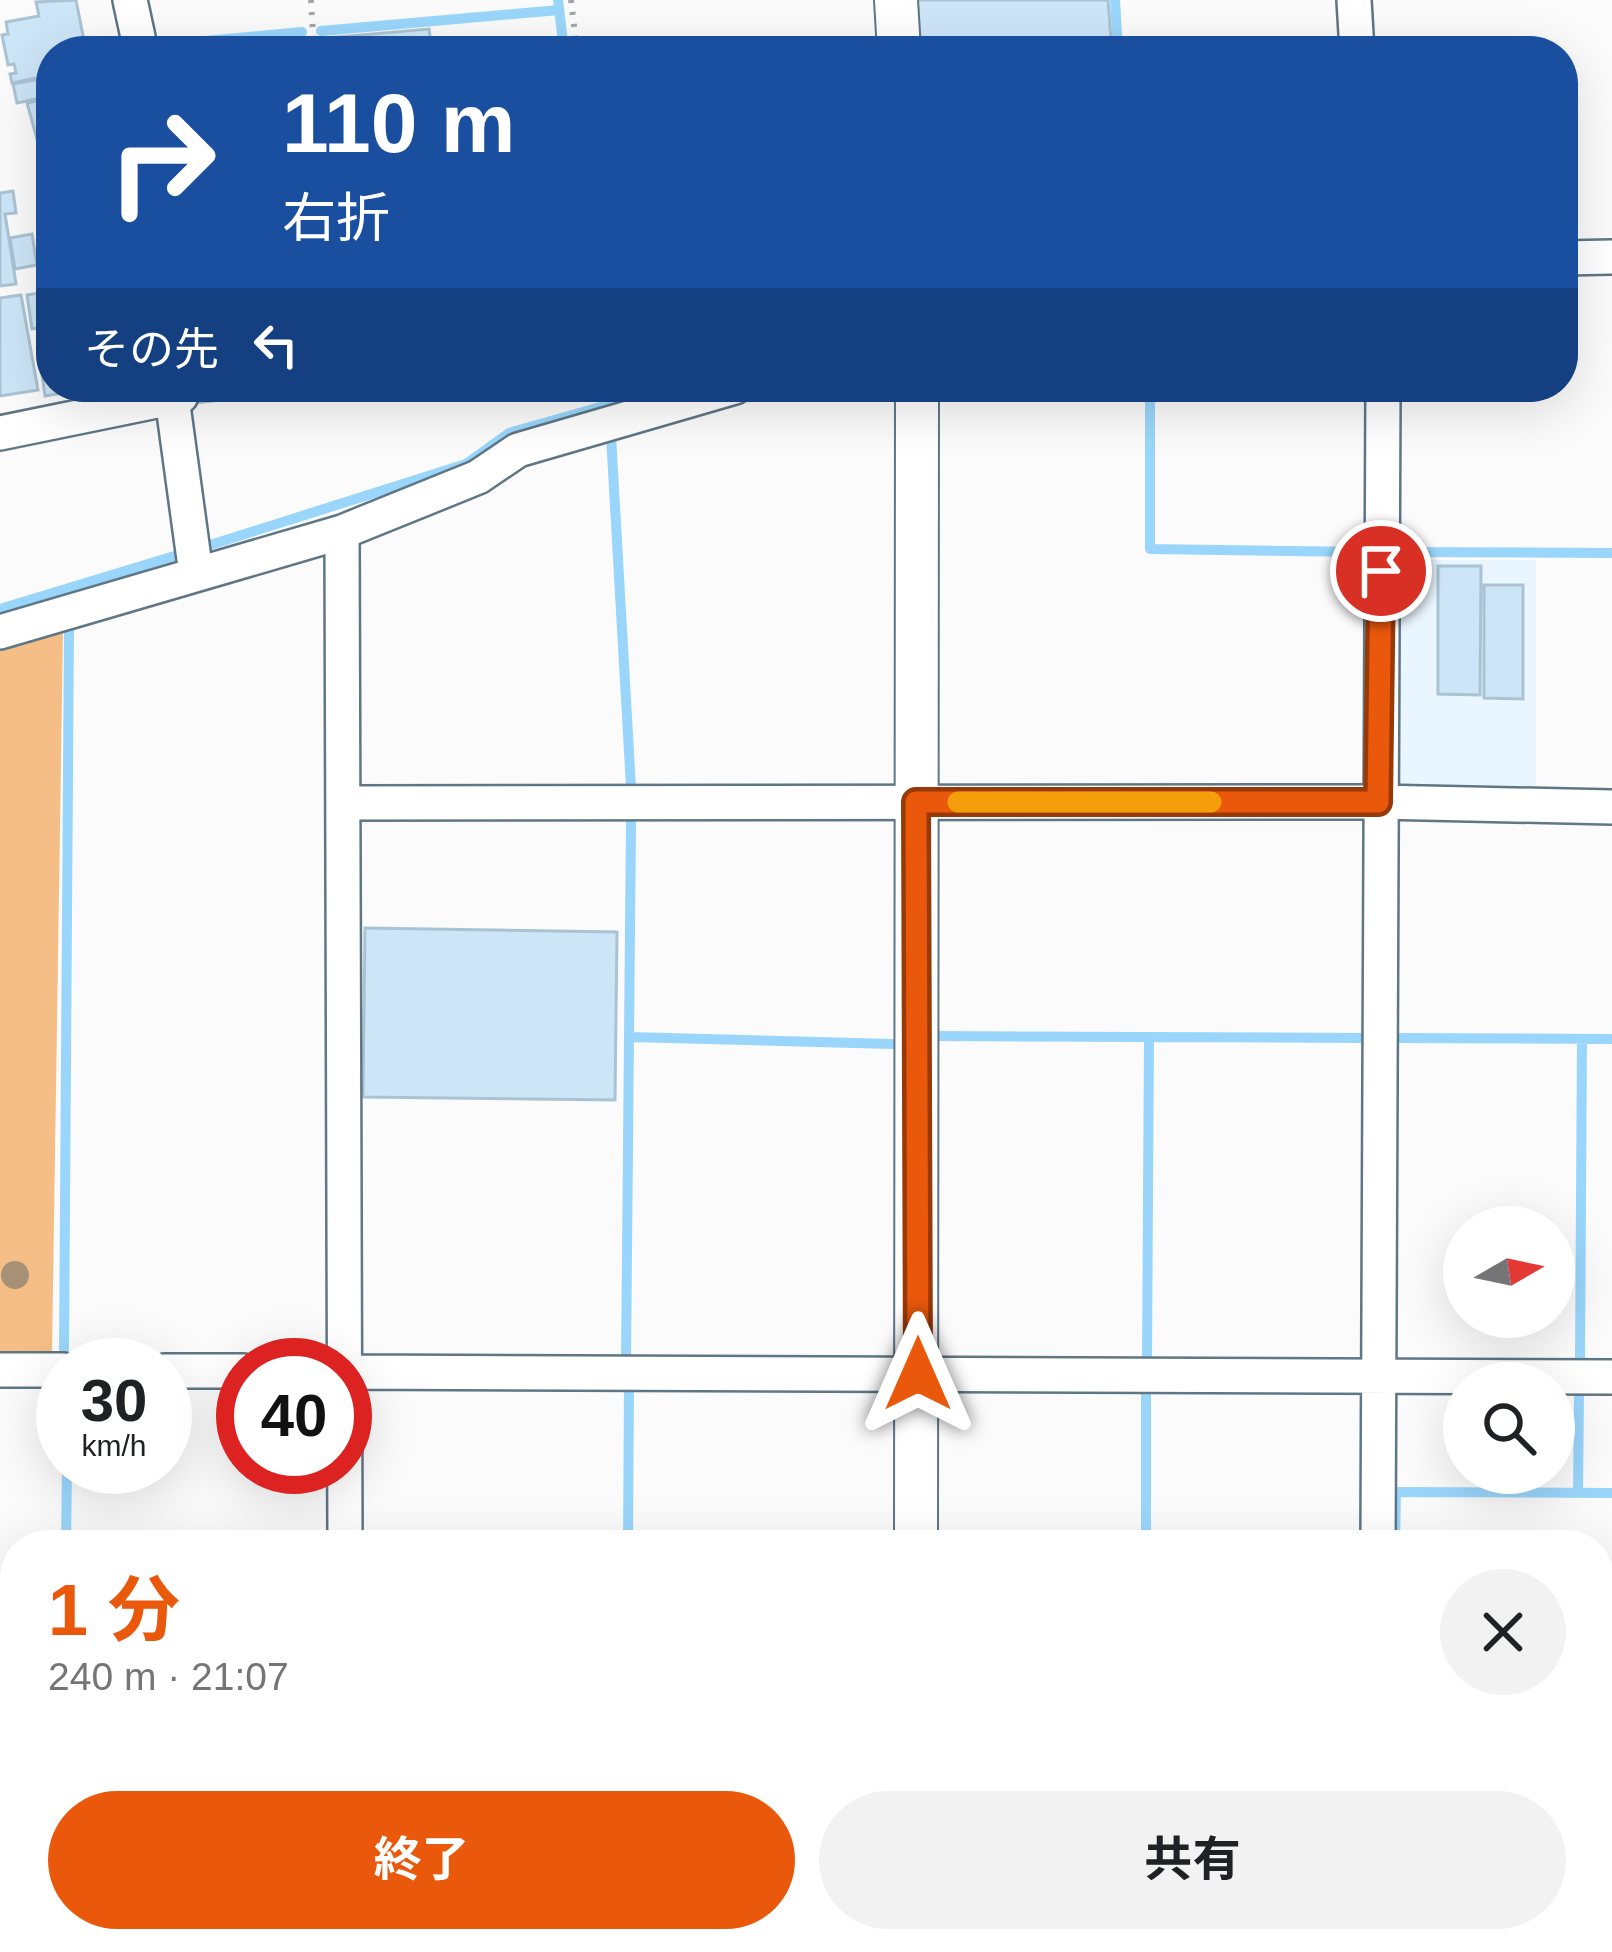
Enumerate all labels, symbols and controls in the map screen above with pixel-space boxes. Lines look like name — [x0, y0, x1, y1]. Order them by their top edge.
text: 110 m — [282, 76, 516, 170]
icon: right — [84, 84, 240, 240]
text: 右折 — [282, 188, 390, 248]
icon: left — [243, 312, 309, 378]
text: その先 — [84, 324, 219, 375]
pin — [1330, 520, 1432, 622]
icon: arrive — [1348, 538, 1414, 604]
north arrow — [1443, 1206, 1575, 1338]
map controls — [1443, 1206, 1575, 1494]
position arrow — [855, 1311, 981, 1437]
speed limit sign: 40 — [216, 1338, 372, 1494]
button: search — [1443, 1362, 1575, 1494]
text: 30 — [81, 1367, 147, 1434]
text: km/h — [81, 1429, 147, 1462]
button: close — [1440, 1569, 1566, 1695]
text: 1 分 — [48, 1570, 180, 1650]
text: 240 m · 21:07 — [48, 1655, 289, 1698]
button: 終了 — [48, 1791, 795, 1929]
button: 共有 — [819, 1791, 1566, 1929]

